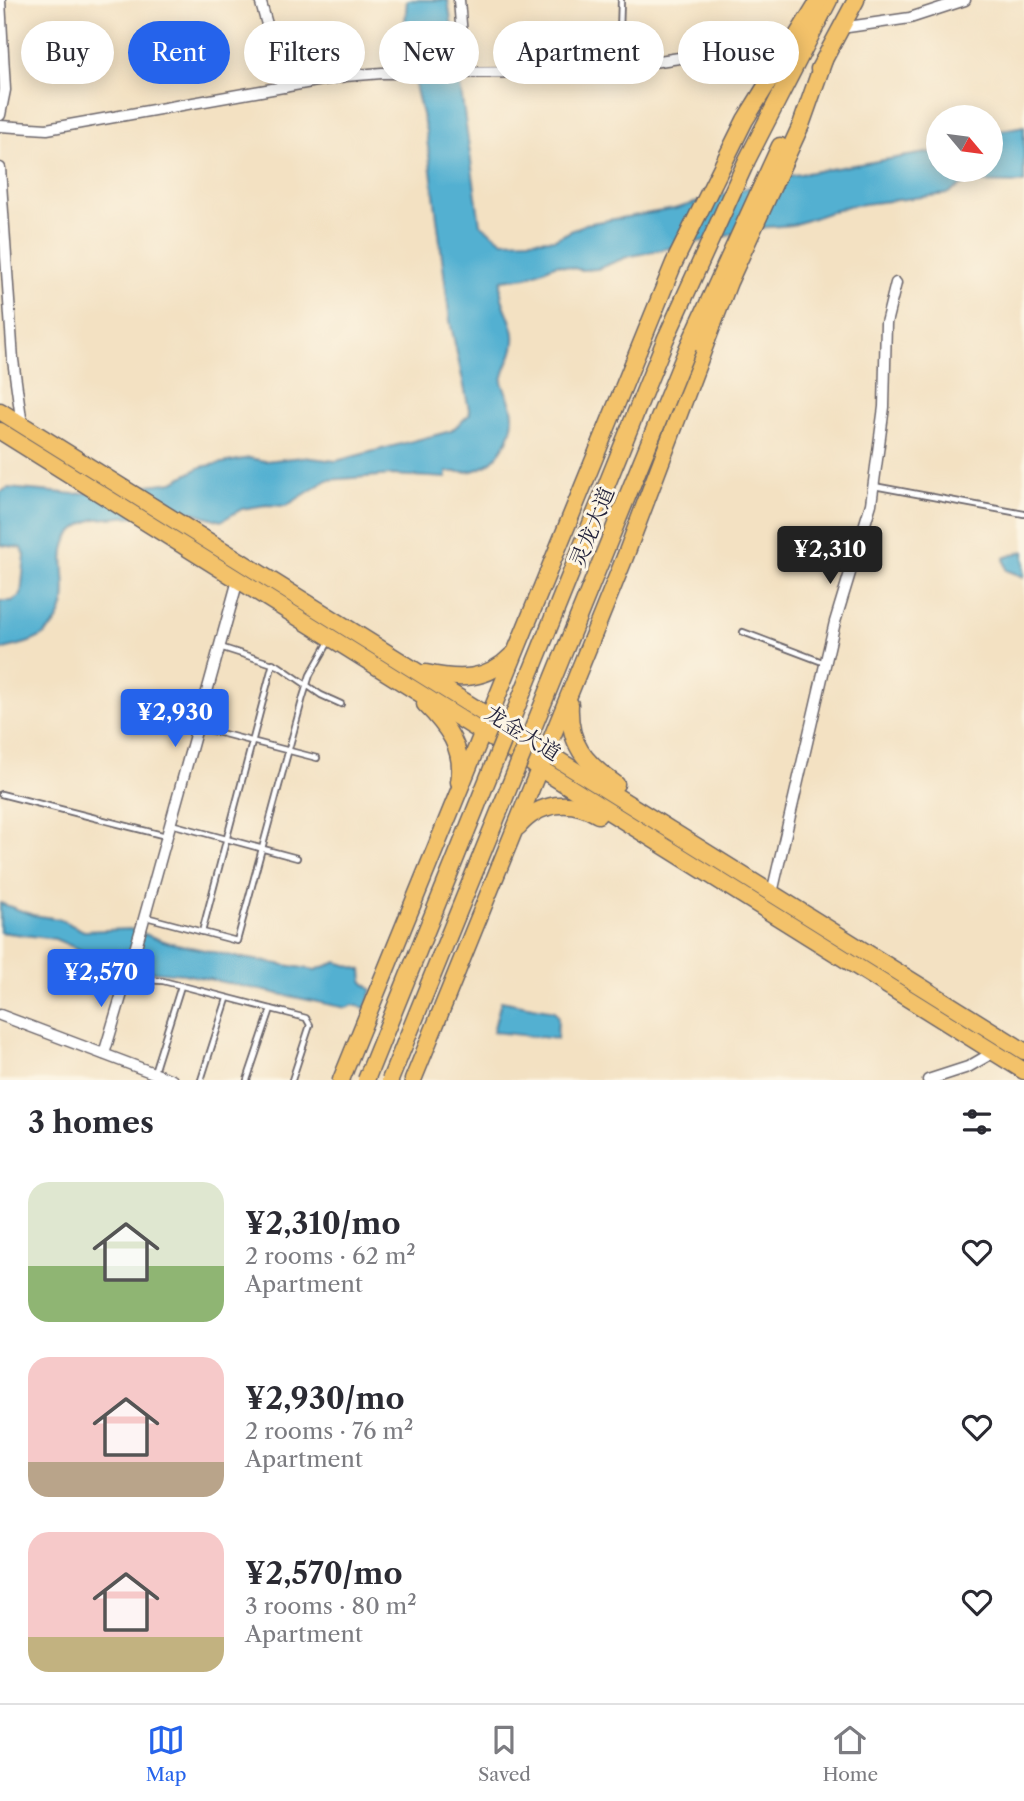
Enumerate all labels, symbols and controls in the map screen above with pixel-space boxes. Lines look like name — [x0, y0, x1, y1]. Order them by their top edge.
chip: Buy — [21, 21, 114, 84]
chip: Rent — [128, 21, 230, 84]
chip: Filters — [244, 21, 365, 84]
chip: New — [379, 21, 479, 84]
chip: Apartment — [493, 21, 664, 84]
chip: House — [678, 21, 799, 84]
north arrow — [926, 105, 1003, 182]
map controls — [926, 105, 1003, 182]
street label: 灵龙大道 — [565, 483, 619, 571]
pin: ¥2,310 — [773, 526, 887, 586]
text: ¥2,310 — [793, 535, 867, 563]
pin: ¥2,930 — [118, 690, 232, 749]
text: ¥2,930 — [137, 698, 213, 726]
street label: 龙金大道 — [481, 700, 565, 766]
pin: ¥2,570 — [44, 950, 158, 1009]
text: ¥2,570 — [63, 958, 139, 986]
icon: filters — [958, 1103, 996, 1141]
text: 3 homes — [28, 1104, 154, 1141]
text: ¥2,310/mo — [245, 1205, 401, 1242]
icon: home — [84, 1210, 168, 1294]
icon: heart — [958, 1233, 996, 1271]
text: 2 rooms · 62 m² — [245, 1242, 416, 1270]
text: Apartment — [245, 1270, 363, 1298]
text: ¥2,930/mo — [245, 1380, 404, 1417]
icon: home — [84, 1385, 168, 1469]
icon: heart — [958, 1408, 996, 1446]
text: 2 rooms · 76 m² — [245, 1417, 413, 1445]
text: Apartment — [245, 1445, 363, 1473]
text: ¥2,570/mo — [245, 1555, 403, 1592]
icon: home — [84, 1560, 168, 1644]
icon: heart — [958, 1583, 996, 1621]
text: 3 rooms · 80 m² — [245, 1592, 417, 1620]
text: Apartment — [245, 1620, 363, 1648]
tab: Map — [146, 1721, 187, 1786]
tab: Saved — [478, 1721, 531, 1786]
tab: Home — [822, 1721, 878, 1786]

